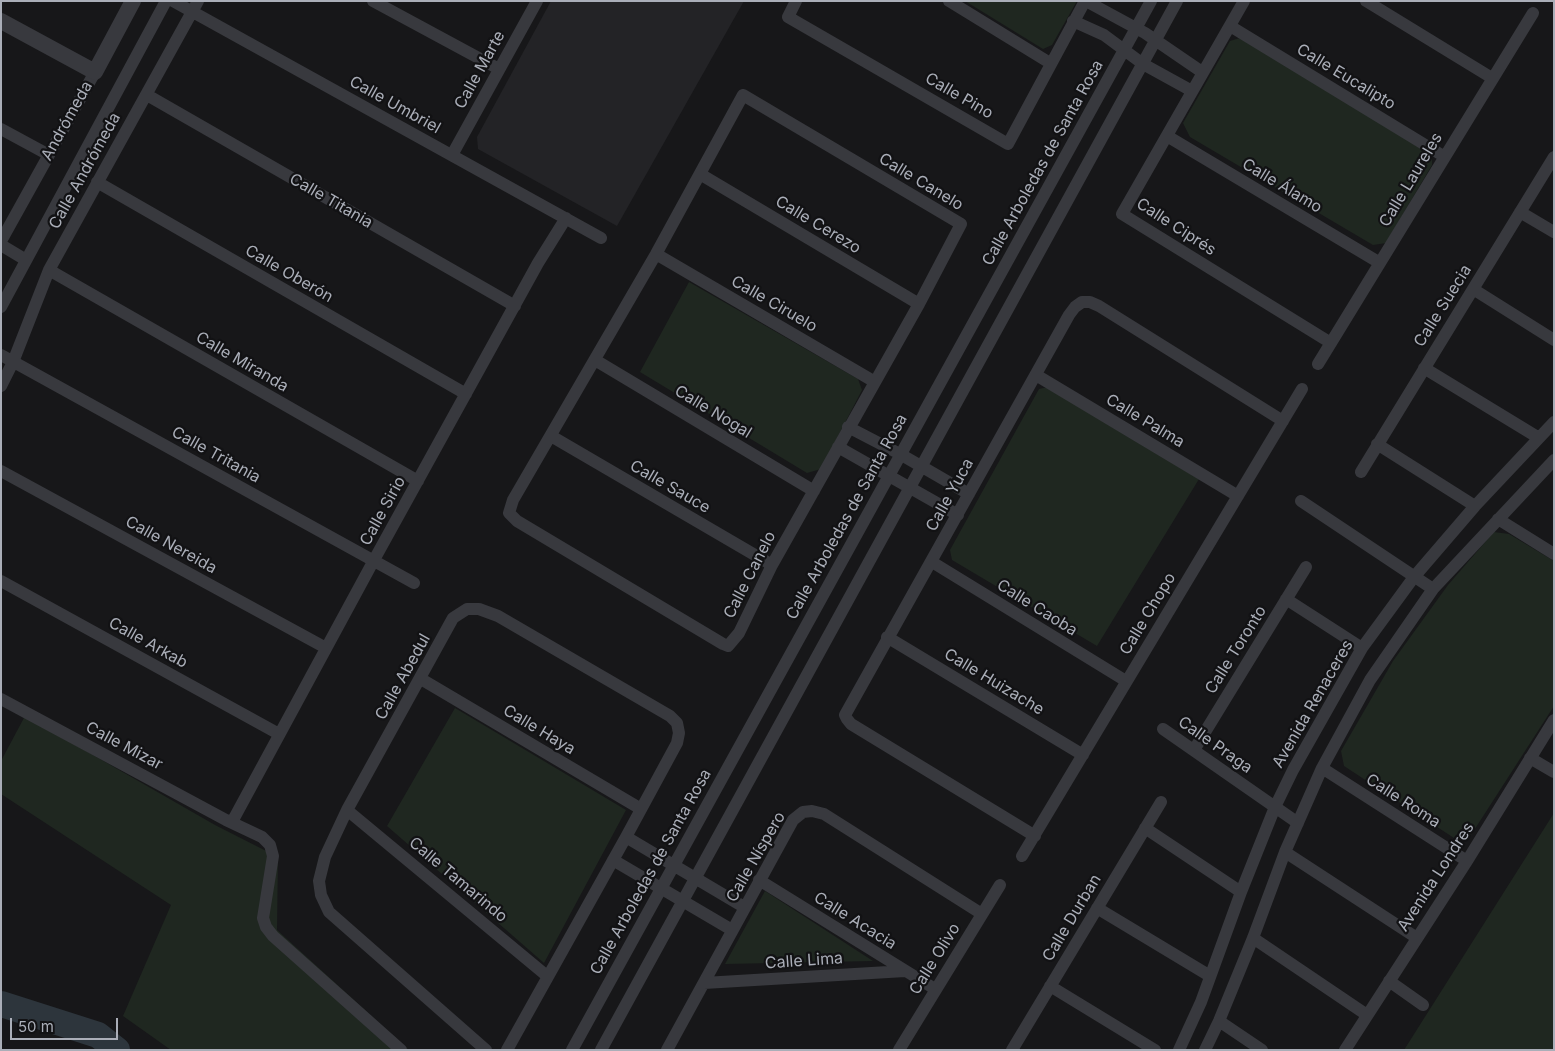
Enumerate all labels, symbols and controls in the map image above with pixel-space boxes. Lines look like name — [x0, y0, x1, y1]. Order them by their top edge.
street label: Calle Marte — [451, 28, 509, 112]
street label: Calle Eucalipto — [1293, 40, 1399, 114]
street label: Calle Arboledas de Santa Rosa — [978, 57, 1108, 269]
street label: Calle Pino — [922, 69, 996, 123]
street label: Calle Umbriel — [346, 72, 444, 138]
street label: Andrómeda — [37, 78, 97, 164]
street label: Calle Andrómeda — [45, 109, 125, 233]
street label: Calle Laureles — [1375, 129, 1447, 231]
street label: Calle Canelo — [875, 149, 967, 215]
street label: Calle Álamo — [1239, 155, 1325, 217]
street label: Calle Titania — [286, 169, 376, 233]
street label: Calle Cerezo — [772, 192, 864, 258]
street label: Calle Ciprés — [1133, 194, 1219, 260]
street label: Calle Oberón — [242, 241, 336, 307]
street label: Calle Suecia — [1410, 261, 1476, 351]
street label: Calle Ciruelo — [728, 272, 820, 336]
street label: Calle Miranda — [192, 328, 292, 396]
street label: Calle Nogal — [671, 381, 755, 443]
street label: Calle Palma — [1102, 390, 1188, 452]
street label: Calle Arboledas de Santa Rosa — [782, 411, 912, 623]
street label: Calle Tritania — [168, 423, 264, 487]
street label: Calle Yuca — [922, 455, 978, 535]
street label: Calle Sauce — [626, 456, 714, 518]
street label: Calle Sirio — [356, 473, 410, 549]
street label: Calle Nereida — [122, 512, 220, 578]
street label: Calle Canelo — [720, 528, 780, 622]
street label: Calle Chopo — [1116, 569, 1180, 659]
street label: Calle Caoba — [993, 576, 1081, 640]
street label: Calle Toronto — [1201, 602, 1271, 698]
street label: Calle Arkab — [105, 613, 191, 673]
street label: Calle Abedul — [371, 631, 435, 723]
street label: Avenida Renaceres — [1269, 637, 1357, 771]
street label: Calle Huizache — [941, 645, 1047, 719]
street label: Calle Haya — [499, 701, 579, 759]
street label: Calle Praga — [1174, 712, 1256, 778]
street label: Calle Mizar — [82, 718, 166, 774]
street label: Calle Arboledas de Santa Rosa — [586, 766, 716, 978]
street label: Calle Roma — [1362, 770, 1444, 832]
street label: Calle Níspero — [722, 808, 790, 906]
street label: Avenida Londres — [1394, 819, 1478, 935]
street label: Calle Tamarindo — [405, 833, 511, 927]
street label: Calle Durban — [1039, 871, 1105, 965]
street label: Calle Acacia — [810, 888, 900, 954]
street label: Calle Olivo — [906, 920, 964, 998]
street label: Calle Lima — [764, 949, 844, 973]
scale bar — [12, 1008, 120, 1040]
text: 50 m — [18, 1017, 54, 1036]

